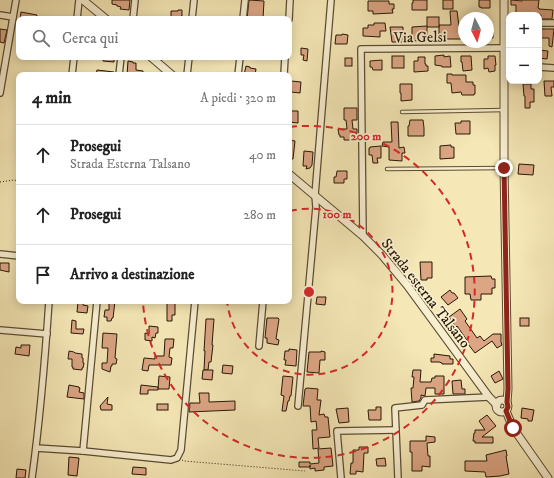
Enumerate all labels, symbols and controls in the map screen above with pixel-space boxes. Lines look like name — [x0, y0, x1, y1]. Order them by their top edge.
north arrow — [458, 12, 494, 48]
map controls — [506, 12, 542, 84]
button: + — [506, 12, 542, 48]
search box — [16, 16, 292, 60]
icon: search — [30, 27, 52, 49]
street label: Via Gelsi — [392, 28, 447, 47]
text: Cerca qui — [62, 29, 118, 48]
button: − — [506, 48, 542, 84]
text: 4 min — [32, 87, 71, 109]
text: A piedi · 320 m — [200, 90, 276, 106]
text: 200 m — [351, 129, 381, 144]
text: Prosegui — [70, 137, 121, 156]
icon: ahead — [32, 144, 54, 166]
text: 40 m — [249, 147, 276, 163]
text: Strada Esterna Talsano — [70, 156, 190, 172]
route end — [495, 159, 513, 177]
icon: ahead — [32, 204, 54, 226]
text: Prosegui — [70, 205, 121, 224]
text: 280 m — [244, 207, 276, 223]
text: 100 m — [323, 207, 351, 222]
street label: Strada esterna Talsano — [377, 235, 474, 352]
icon: arrive — [32, 264, 54, 286]
text: Arrivo a destinazione — [70, 265, 194, 284]
centre of rings — [302, 285, 316, 299]
route start — [504, 419, 522, 437]

